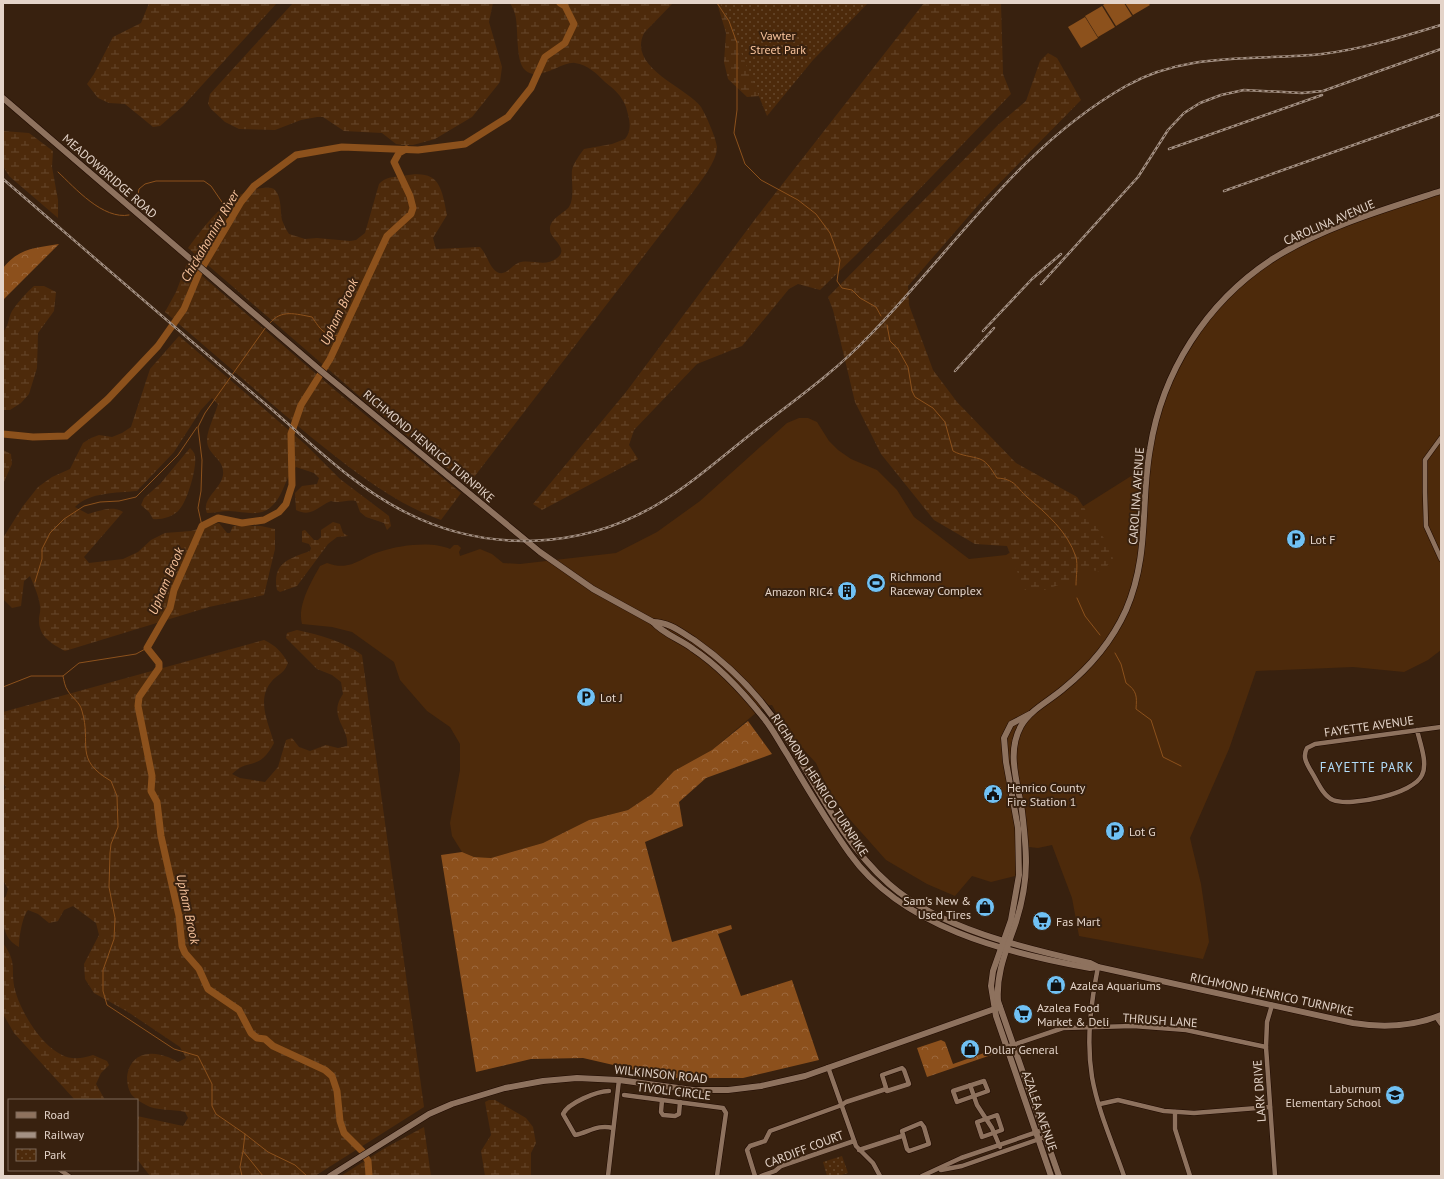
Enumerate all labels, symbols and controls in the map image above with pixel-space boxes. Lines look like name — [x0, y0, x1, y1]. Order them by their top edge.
park label: Vawter Street Park — [750, 28, 806, 57]
street label: MEADOWBRIDGE ROAD — [60, 131, 161, 221]
water label: Chickahominy River — [177, 186, 244, 285]
street label: CAROLINA AVENUE — [1281, 196, 1377, 248]
water label: Upham Brook — [316, 275, 362, 348]
street label: RICHMOND HENRICO TURNPIKE — [360, 387, 498, 505]
street label: CAROLINA AVENUE — [1125, 447, 1147, 545]
parking icon: Lot F — [1285, 528, 1307, 550]
place label: Lot F — [1310, 532, 1335, 547]
water label: Upham Brook — [144, 544, 188, 617]
place label: Richmond Raceway Complex — [890, 569, 982, 598]
sports icon: Richmond Raceway Complex — [865, 572, 887, 594]
building icon: Amazon RIC4 — [836, 580, 858, 602]
place label: Amazon RIC4 — [765, 584, 833, 599]
parking icon: Lot J — [575, 686, 597, 708]
place label: Lot J — [600, 690, 623, 705]
street label: RICHMOND HENRICO TURNPIKE — [768, 711, 872, 859]
street label: FAYETTE AVENUE — [1323, 712, 1415, 740]
district label: FAYETTE PARK — [1320, 759, 1414, 776]
place label: Henrico County Fire Station 1 — [1007, 780, 1086, 809]
public building icon: Henrico County Fire Station 1 — [982, 783, 1004, 805]
parking icon: Lot G — [1104, 820, 1126, 842]
place label: Lot G — [1129, 824, 1156, 839]
water label: Upham Brook — [172, 872, 204, 947]
place label: Sam's New & Used Tires — [903, 893, 971, 922]
shop icon: Sam's New & Used Tires — [974, 896, 996, 918]
supermarket icon: Fas Mart — [1031, 910, 1053, 932]
place label: Fas Mart — [1056, 914, 1100, 929]
street label: RICHMOND HENRICO TURNPIKE — [1189, 969, 1355, 1019]
shop icon: Azalea Aquariums — [1045, 974, 1067, 996]
place label: Azalea Aquariums — [1070, 978, 1161, 993]
place label: Azalea Food Market & Deli — [1037, 1000, 1109, 1029]
supermarket icon: Azalea Food Market & Deli — [1012, 1003, 1034, 1025]
street label: THRUSH LANE — [1122, 1010, 1198, 1030]
shop icon: Dollar General — [959, 1038, 981, 1060]
place label: Dollar General — [984, 1042, 1059, 1057]
street label: LARK DRIVE — [1249, 1059, 1269, 1123]
street label: WILKINSON ROAD — [614, 1062, 709, 1086]
street label: AZALEA AVENUE — [1019, 1069, 1061, 1153]
street label: TIVOLI CIRCLE — [636, 1079, 712, 1103]
place label: Laburnum Elementary School — [1285, 1081, 1381, 1110]
school or university icon: Laburnum Elementary School — [1384, 1084, 1406, 1106]
legend — [8, 1099, 138, 1171]
text: Road — [44, 1107, 69, 1122]
text: Railway — [44, 1127, 84, 1142]
street label: CARDIFF COURT — [762, 1127, 846, 1171]
text: Park — [44, 1147, 66, 1162]

